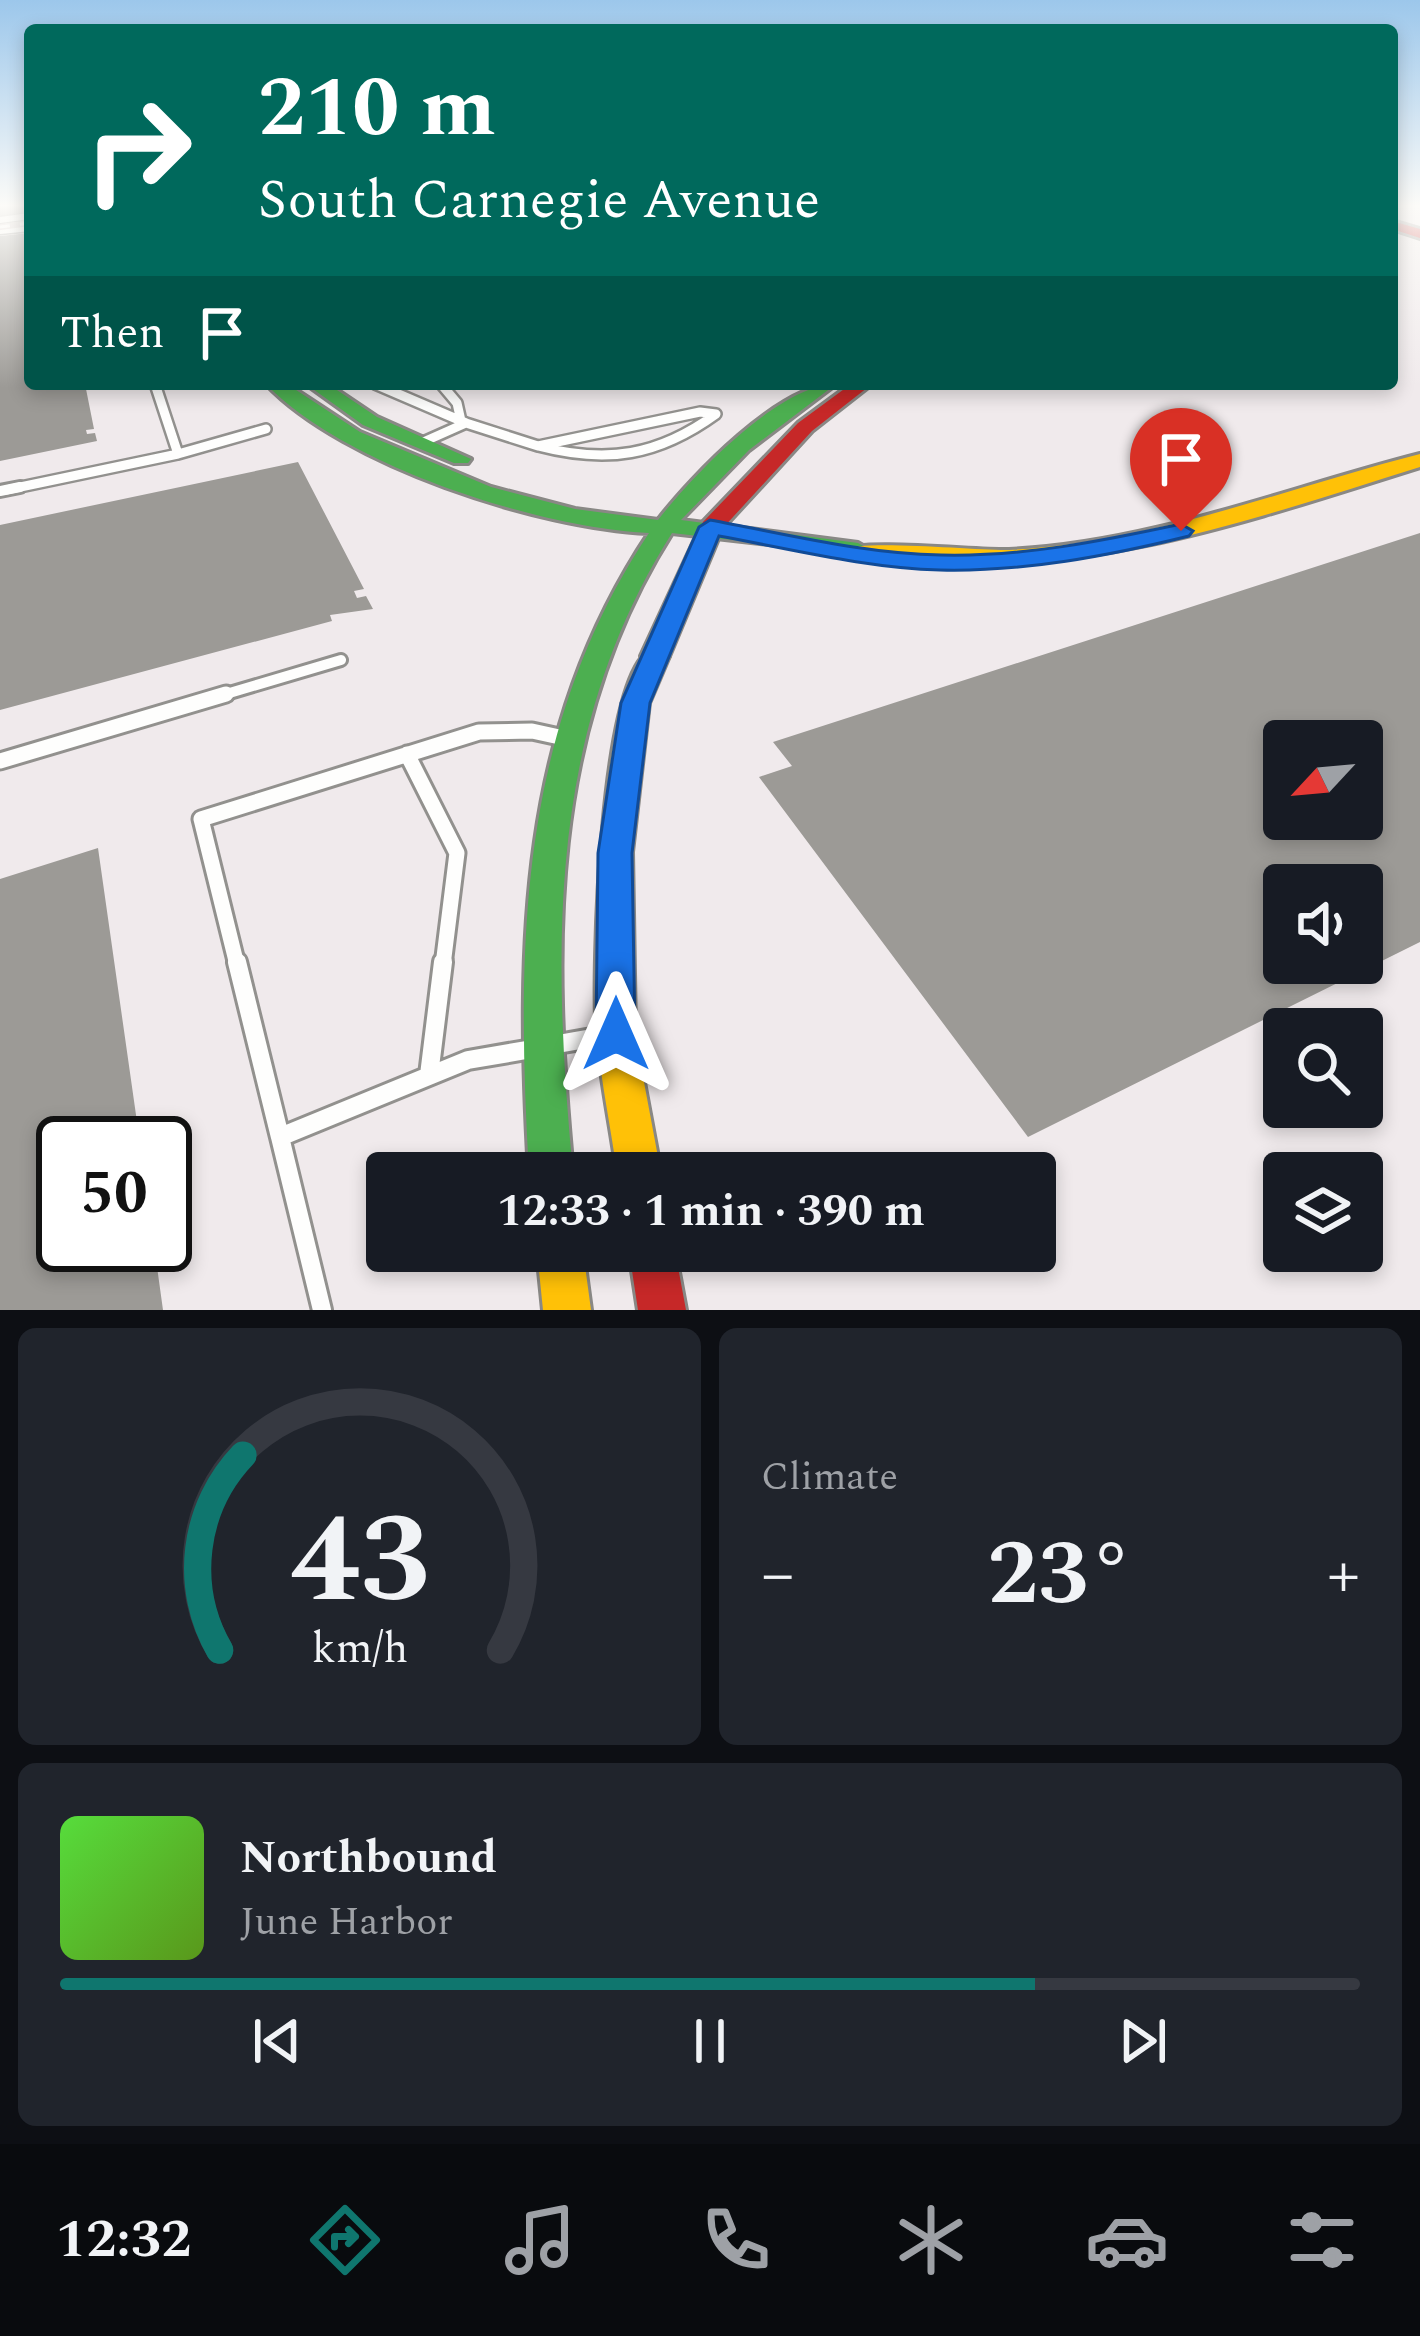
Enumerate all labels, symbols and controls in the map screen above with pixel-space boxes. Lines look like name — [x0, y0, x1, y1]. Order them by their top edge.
text: 210 m — [258, 45, 496, 173]
icon: right — [60, 72, 216, 228]
text: South Carnegie Avenue — [258, 160, 820, 242]
text: Then — [60, 299, 165, 368]
icon: arrive — [189, 300, 255, 366]
pin — [1130, 408, 1232, 531]
icon: arrive — [1148, 426, 1214, 492]
north arrow — [1263, 720, 1383, 840]
map controls — [1263, 720, 1383, 1272]
button: sound — [1263, 864, 1383, 984]
position arrow — [553, 971, 679, 1097]
button: search — [1263, 1008, 1383, 1128]
speed limit sign: 50 — [36, 1116, 192, 1272]
button: layers — [1263, 1152, 1383, 1272]
text: 12:33 · 1 min · 390 m — [497, 1177, 925, 1246]
text: Climate — [761, 1448, 898, 1507]
text: 43 — [289, 1467, 430, 1657]
text: 23° — [988, 1507, 1133, 1644]
text: − — [761, 1525, 794, 1626]
text: + — [1327, 1525, 1360, 1626]
text: km/h — [311, 1616, 408, 1681]
text: Northbound — [240, 1824, 497, 1893]
text: June Harbor — [240, 1893, 453, 1952]
icon: previous — [244, 2008, 310, 2074]
icon: pause — [677, 2008, 743, 2074]
icon: next — [1110, 2008, 1176, 2074]
icon: directions — [303, 2198, 387, 2282]
icon: music — [498, 2198, 582, 2282]
icon: phone — [694, 2198, 778, 2282]
icon: climate — [889, 2198, 973, 2282]
icon: car — [1085, 2198, 1169, 2282]
icon: filters — [1280, 2198, 1364, 2282]
text: 12:32 — [56, 2199, 191, 2281]

